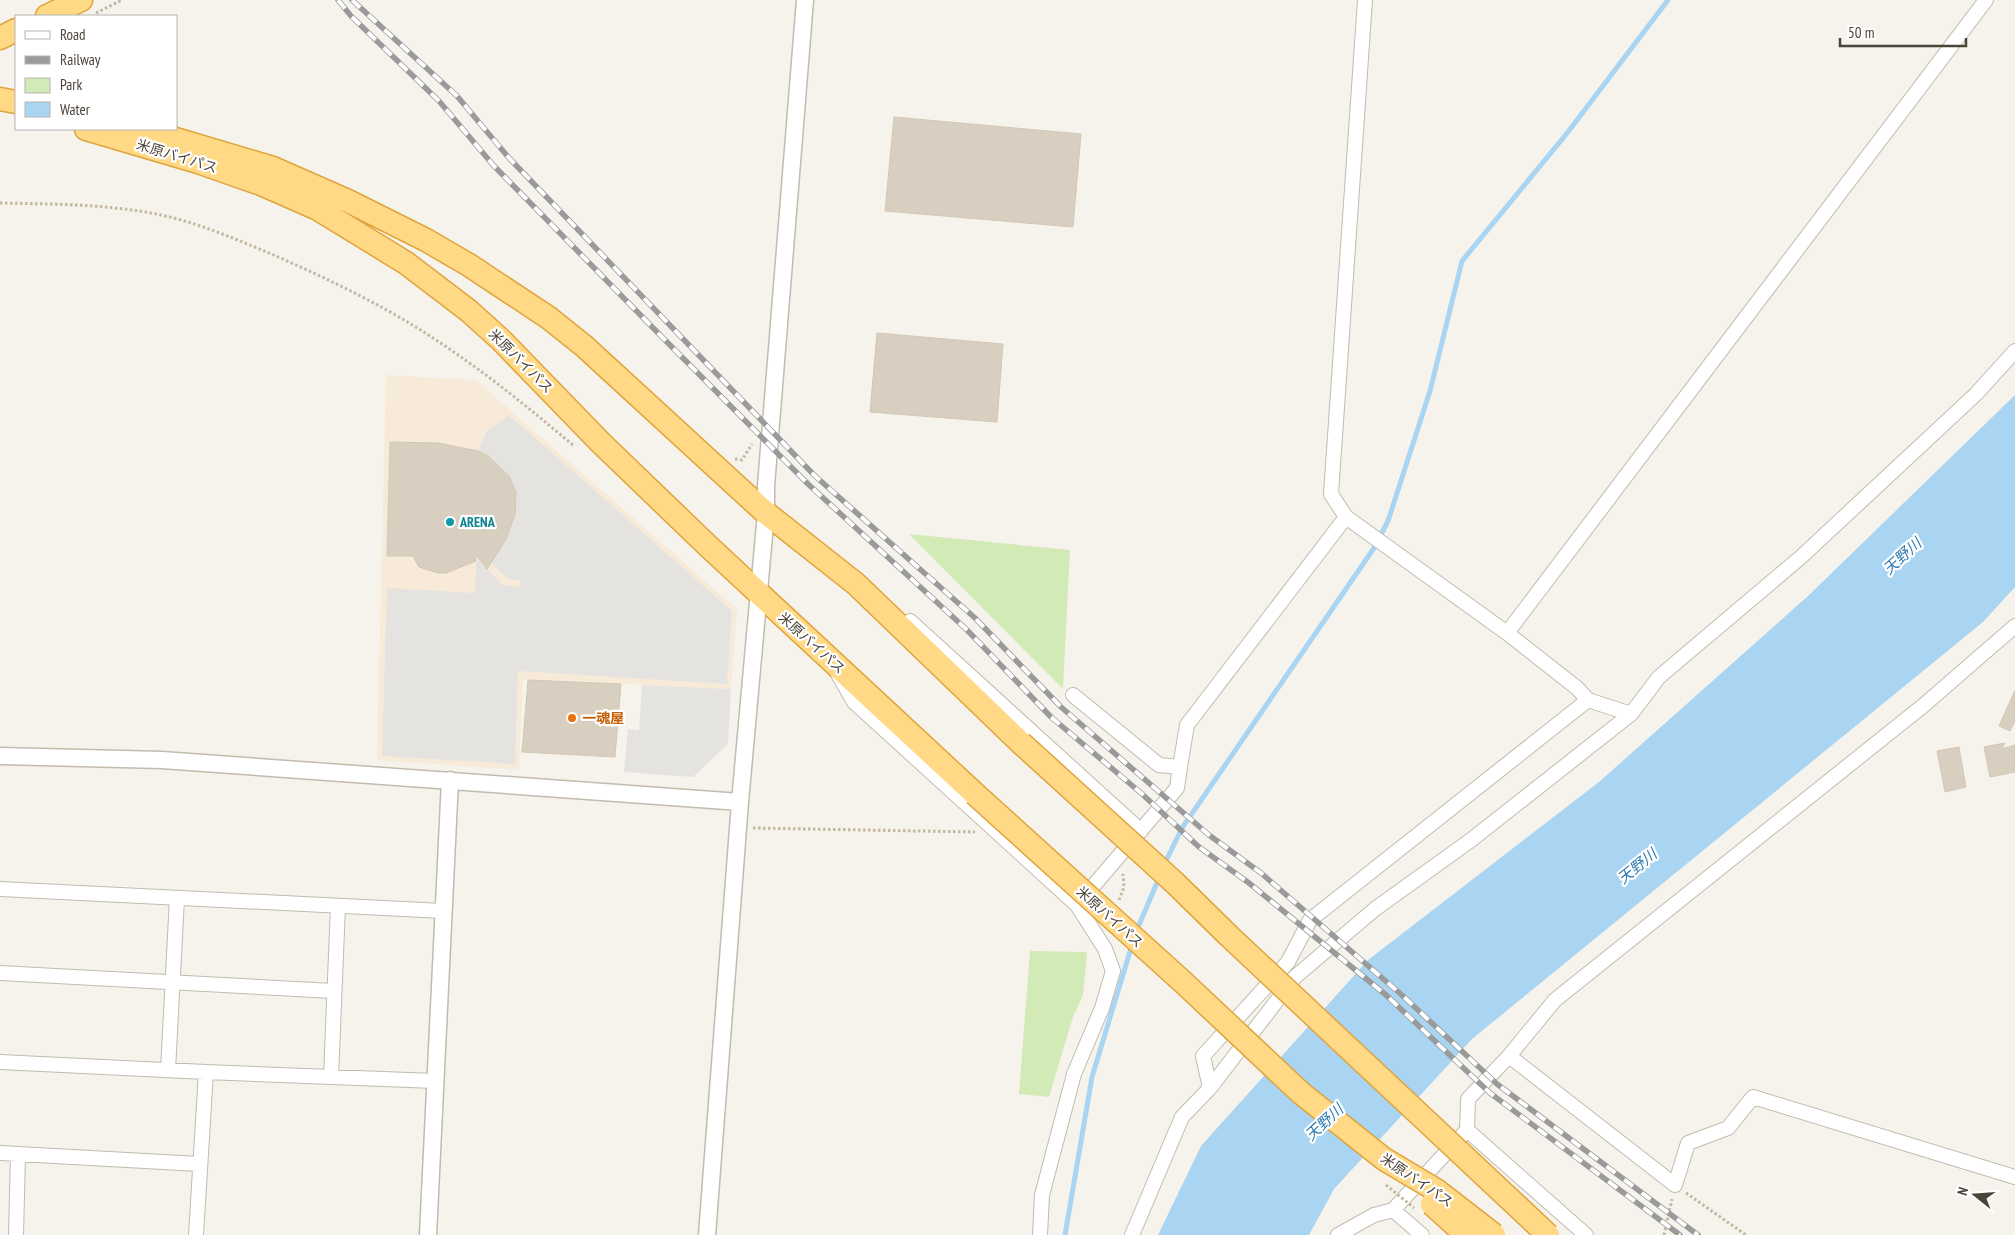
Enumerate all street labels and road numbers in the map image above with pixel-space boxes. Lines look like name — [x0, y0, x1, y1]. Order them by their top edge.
street label: 米原バイパス — [134, 135, 220, 177]
street label: 米原バイパス — [485, 325, 557, 397]
street label: 米原バイパス — [775, 608, 849, 678]
street label: 米原バイパス — [1073, 882, 1147, 952]
street label: 米原バイパス — [1377, 1149, 1457, 1211]

